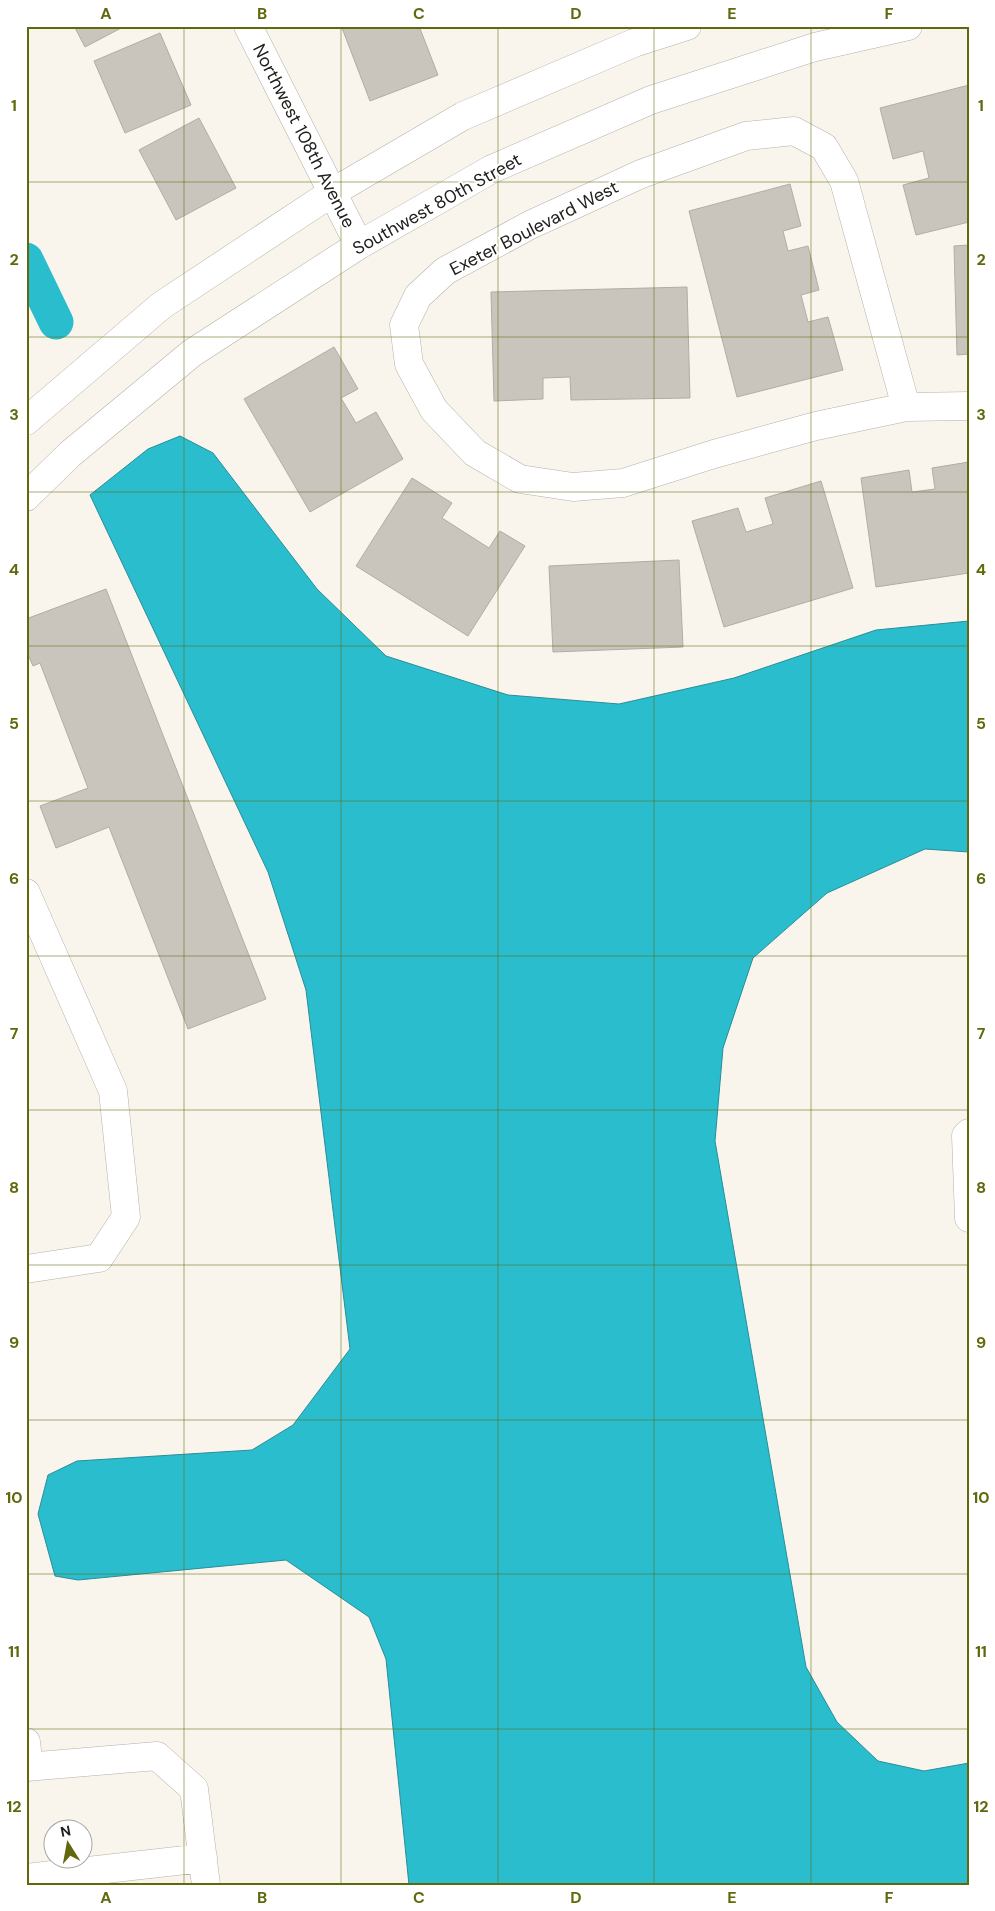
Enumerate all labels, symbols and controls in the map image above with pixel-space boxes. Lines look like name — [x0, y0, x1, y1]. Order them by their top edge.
text: A — [100, 3, 112, 24]
text: B — [257, 3, 267, 24]
text: C — [413, 3, 425, 24]
text: D — [570, 3, 582, 24]
text: E — [727, 3, 737, 24]
text: F — [885, 3, 894, 24]
street label: Northwest 108th Avenue — [247, 40, 361, 232]
text: 1 — [11, 95, 17, 116]
text: 1 — [978, 95, 984, 116]
street label: Southwest 80th Street — [348, 148, 526, 260]
street label: Exeter Boulevard West — [445, 175, 623, 281]
text: 2 — [9, 249, 19, 270]
text: 2 — [976, 249, 986, 270]
text: 3 — [9, 404, 19, 425]
text: 3 — [976, 404, 986, 425]
text: 4 — [9, 559, 19, 580]
text: 4 — [976, 559, 986, 580]
text: 5 — [9, 713, 19, 734]
text: 5 — [976, 713, 986, 734]
text: 6 — [9, 868, 19, 889]
text: 6 — [976, 868, 986, 889]
text: 7 — [10, 1023, 19, 1044]
text: 7 — [977, 1023, 986, 1044]
text: 8 — [9, 1177, 19, 1198]
text: 8 — [976, 1177, 986, 1198]
text: 9 — [9, 1332, 19, 1353]
text: 9 — [976, 1332, 986, 1353]
text: 10 — [5, 1487, 23, 1508]
text: 10 — [972, 1487, 990, 1508]
text: 11 — [8, 1641, 20, 1662]
text: 11 — [975, 1641, 987, 1662]
text: 12 — [6, 1796, 22, 1817]
text: 12 — [973, 1796, 989, 1817]
north arrow — [42, 1818, 92, 1868]
text: N — [59, 1821, 72, 1841]
text: A — [100, 1887, 112, 1908]
text: B — [257, 1887, 267, 1908]
text: C — [413, 1887, 425, 1908]
text: D — [570, 1887, 582, 1908]
text: E — [727, 1887, 737, 1908]
text: F — [885, 1887, 894, 1908]

